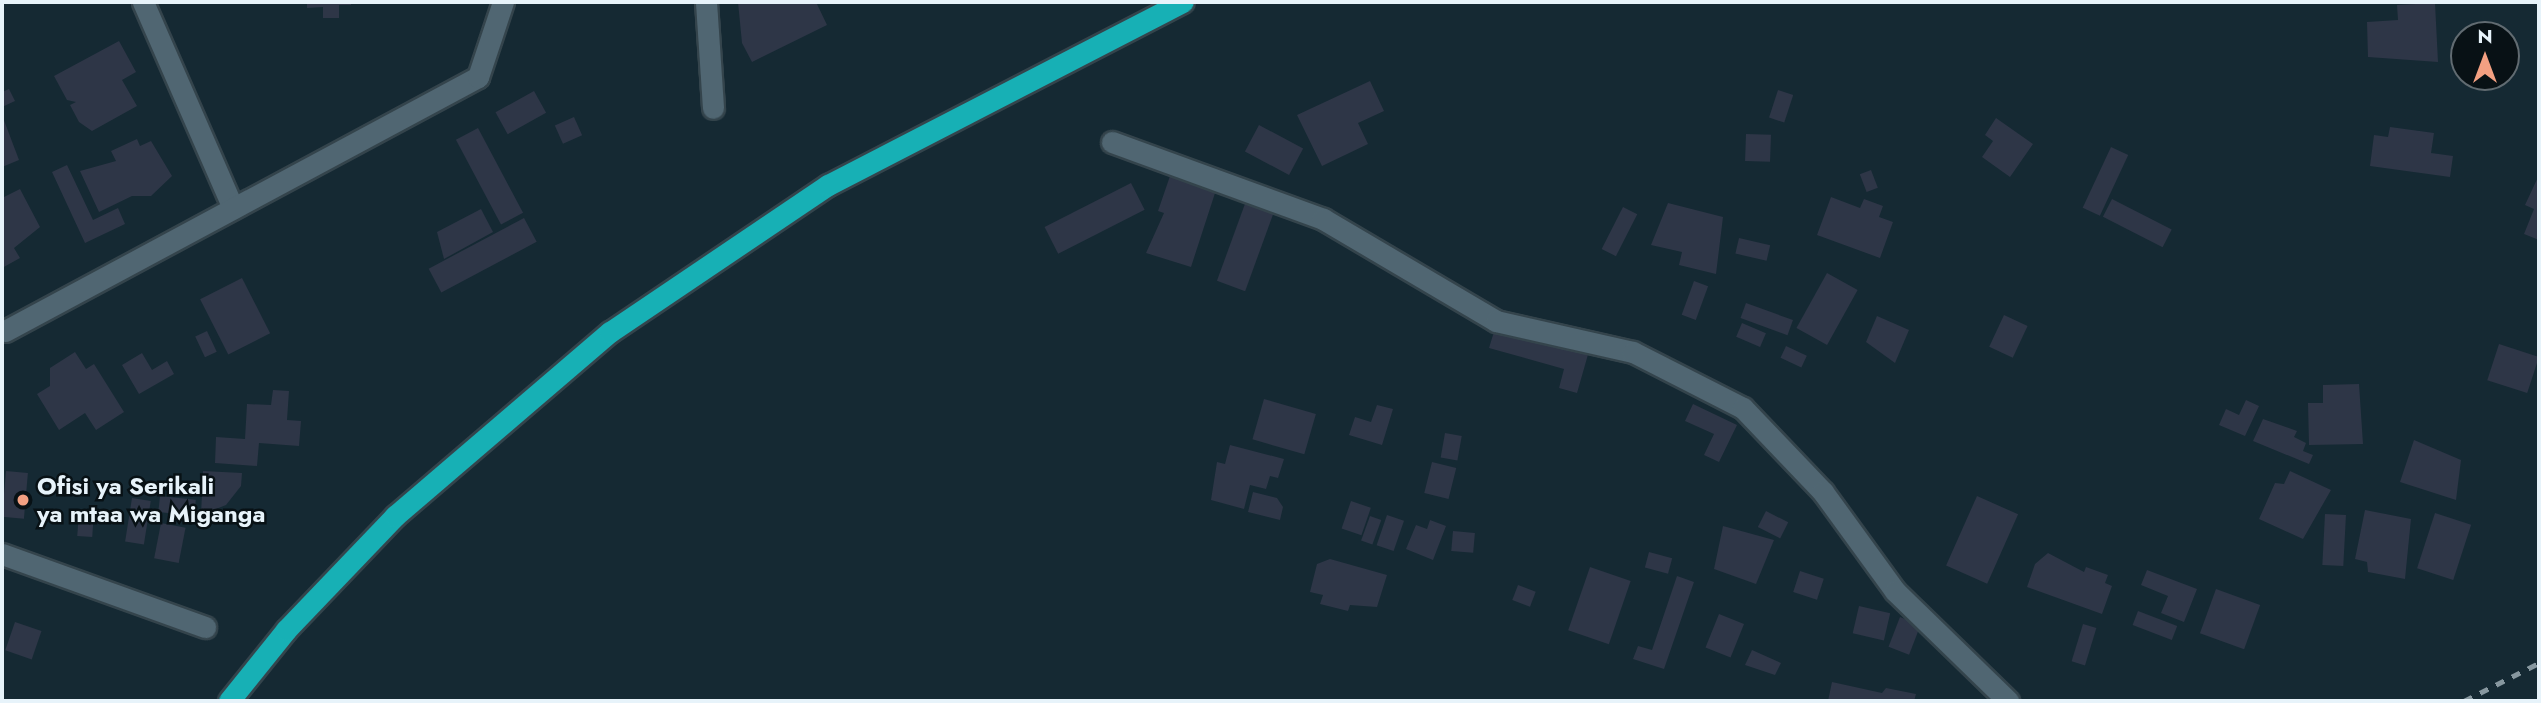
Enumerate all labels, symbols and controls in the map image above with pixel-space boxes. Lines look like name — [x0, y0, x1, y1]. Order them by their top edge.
north arrow — [2450, 21, 2520, 91]
text: N — [2477, 23, 2493, 50]
place label: Ofisi ya Serikali ya mtaa wa Miganga — [37, 472, 265, 528]
marker: Ofisi ya Serikali ya mtaa wa Miganga — [15, 492, 31, 508]

